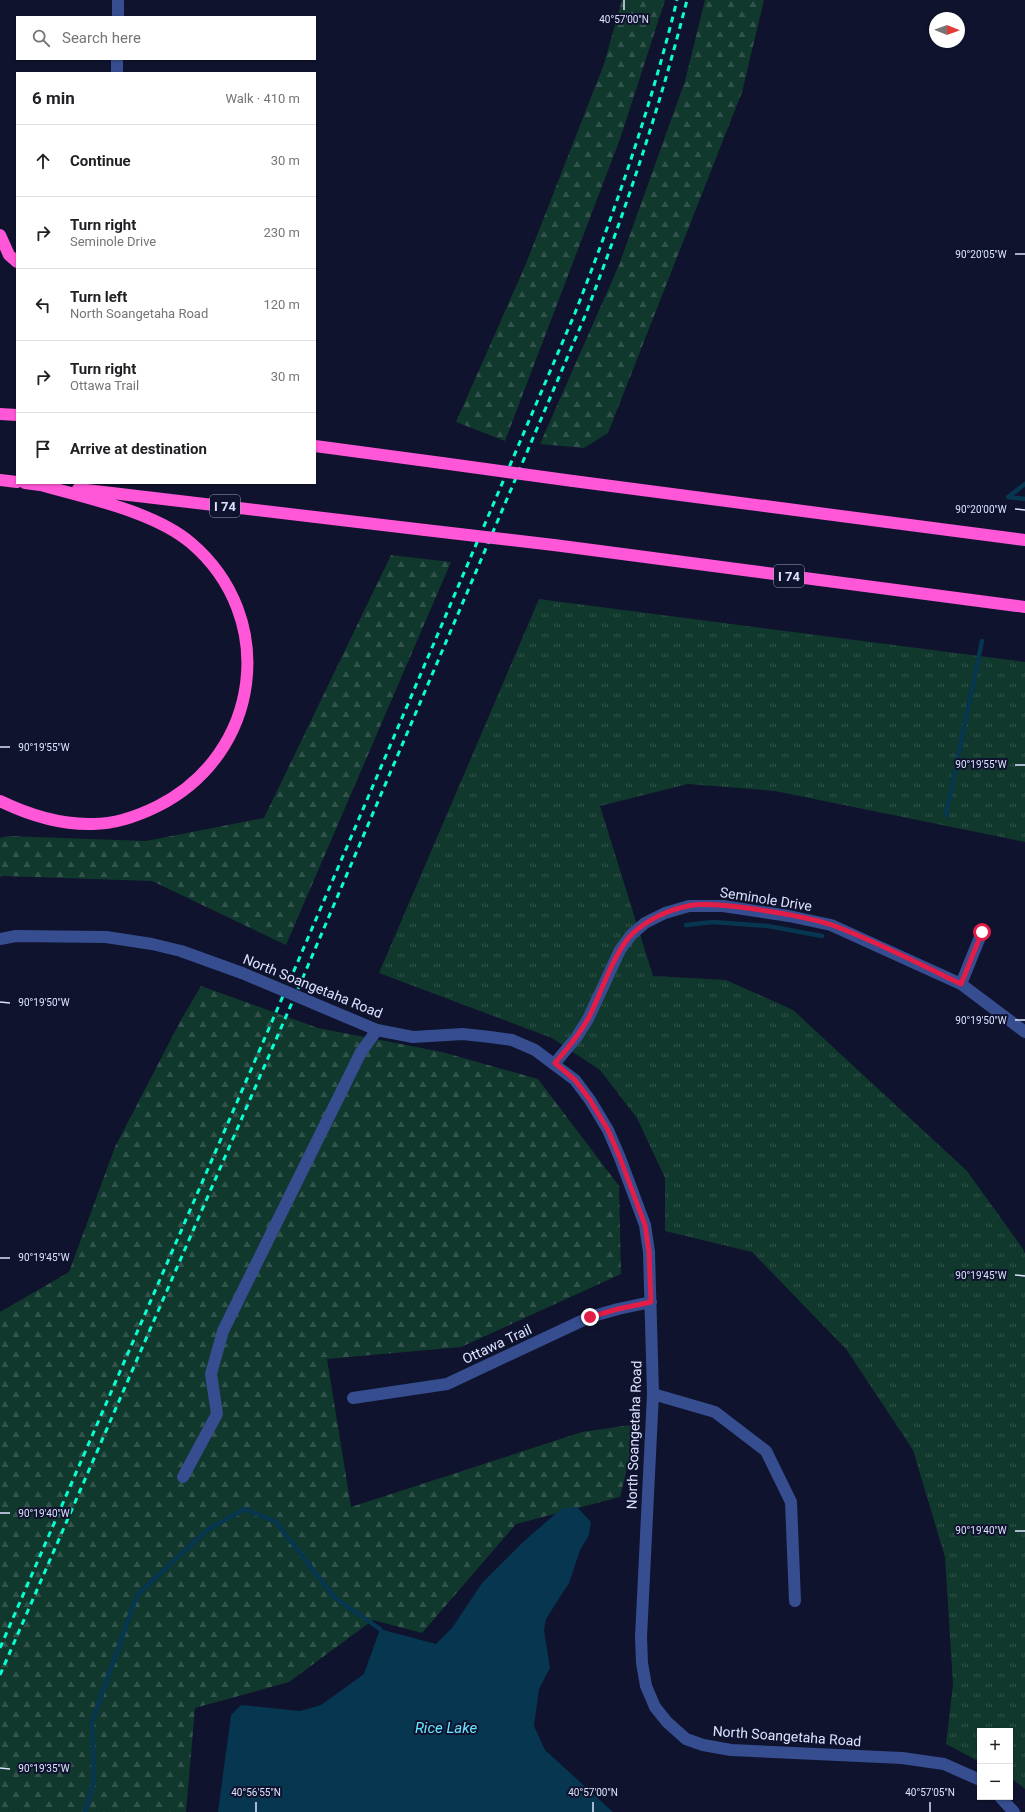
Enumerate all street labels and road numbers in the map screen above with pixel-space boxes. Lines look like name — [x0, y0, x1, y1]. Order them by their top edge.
road number: I 74 — [210, 495, 240, 517]
road number: I 74 — [774, 565, 804, 587]
street label: Seminole Drive — [719, 884, 813, 914]
street label: North Soangetaha Road — [241, 951, 385, 1021]
street label: Ottawa Trail — [460, 1321, 534, 1367]
street label: North Soangetaha Road — [623, 1360, 645, 1510]
street label: North Soangetaha Road — [712, 1723, 862, 1749]

